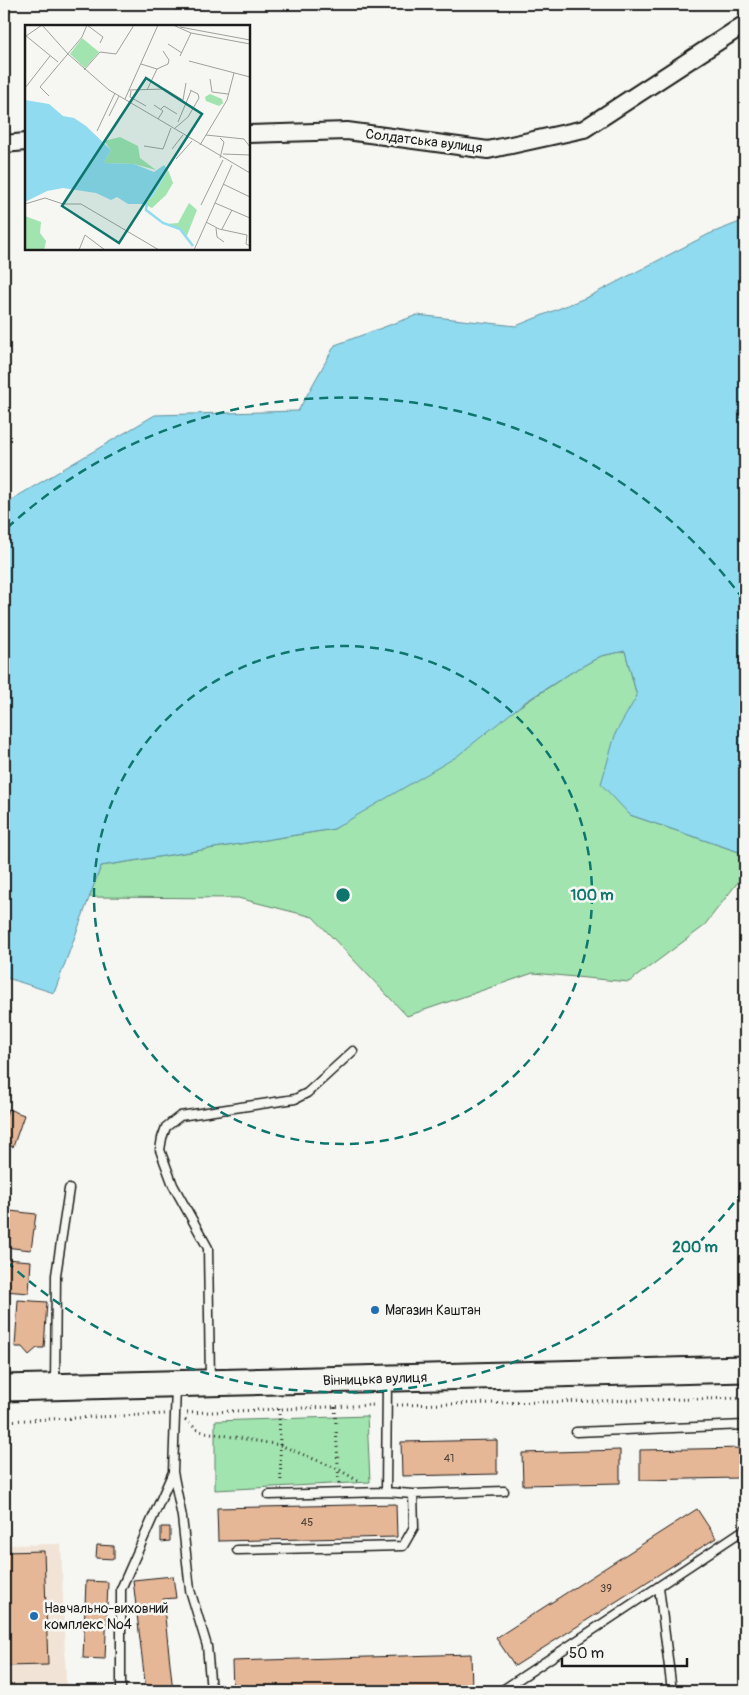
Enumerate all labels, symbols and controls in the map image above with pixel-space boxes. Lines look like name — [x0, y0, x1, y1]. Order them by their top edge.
inset map — [25, 25, 250, 250]
street label: Солдатська вулиця — [365, 125, 483, 157]
centre of rings — [334, 886, 352, 904]
text: 100 m — [571, 886, 613, 905]
text: 200 m — [672, 1238, 718, 1257]
place label: Магазин Каштан — [385, 1302, 481, 1319]
marker: Магазин Каштан — [369, 1304, 381, 1316]
street label: Вінницька вулиця — [323, 1369, 427, 1389]
house number: 41 — [444, 1452, 454, 1465]
house number: 45 — [301, 1516, 313, 1529]
house number: 39 — [600, 1582, 612, 1595]
place label: Навчально-виховний комплекс №4 — [44, 1600, 169, 1633]
marker: Навчально-виховний комплекс №4 — [28, 1610, 40, 1622]
scale bar — [562, 1635, 686, 1667]
text: 50 m — [569, 1644, 604, 1663]

